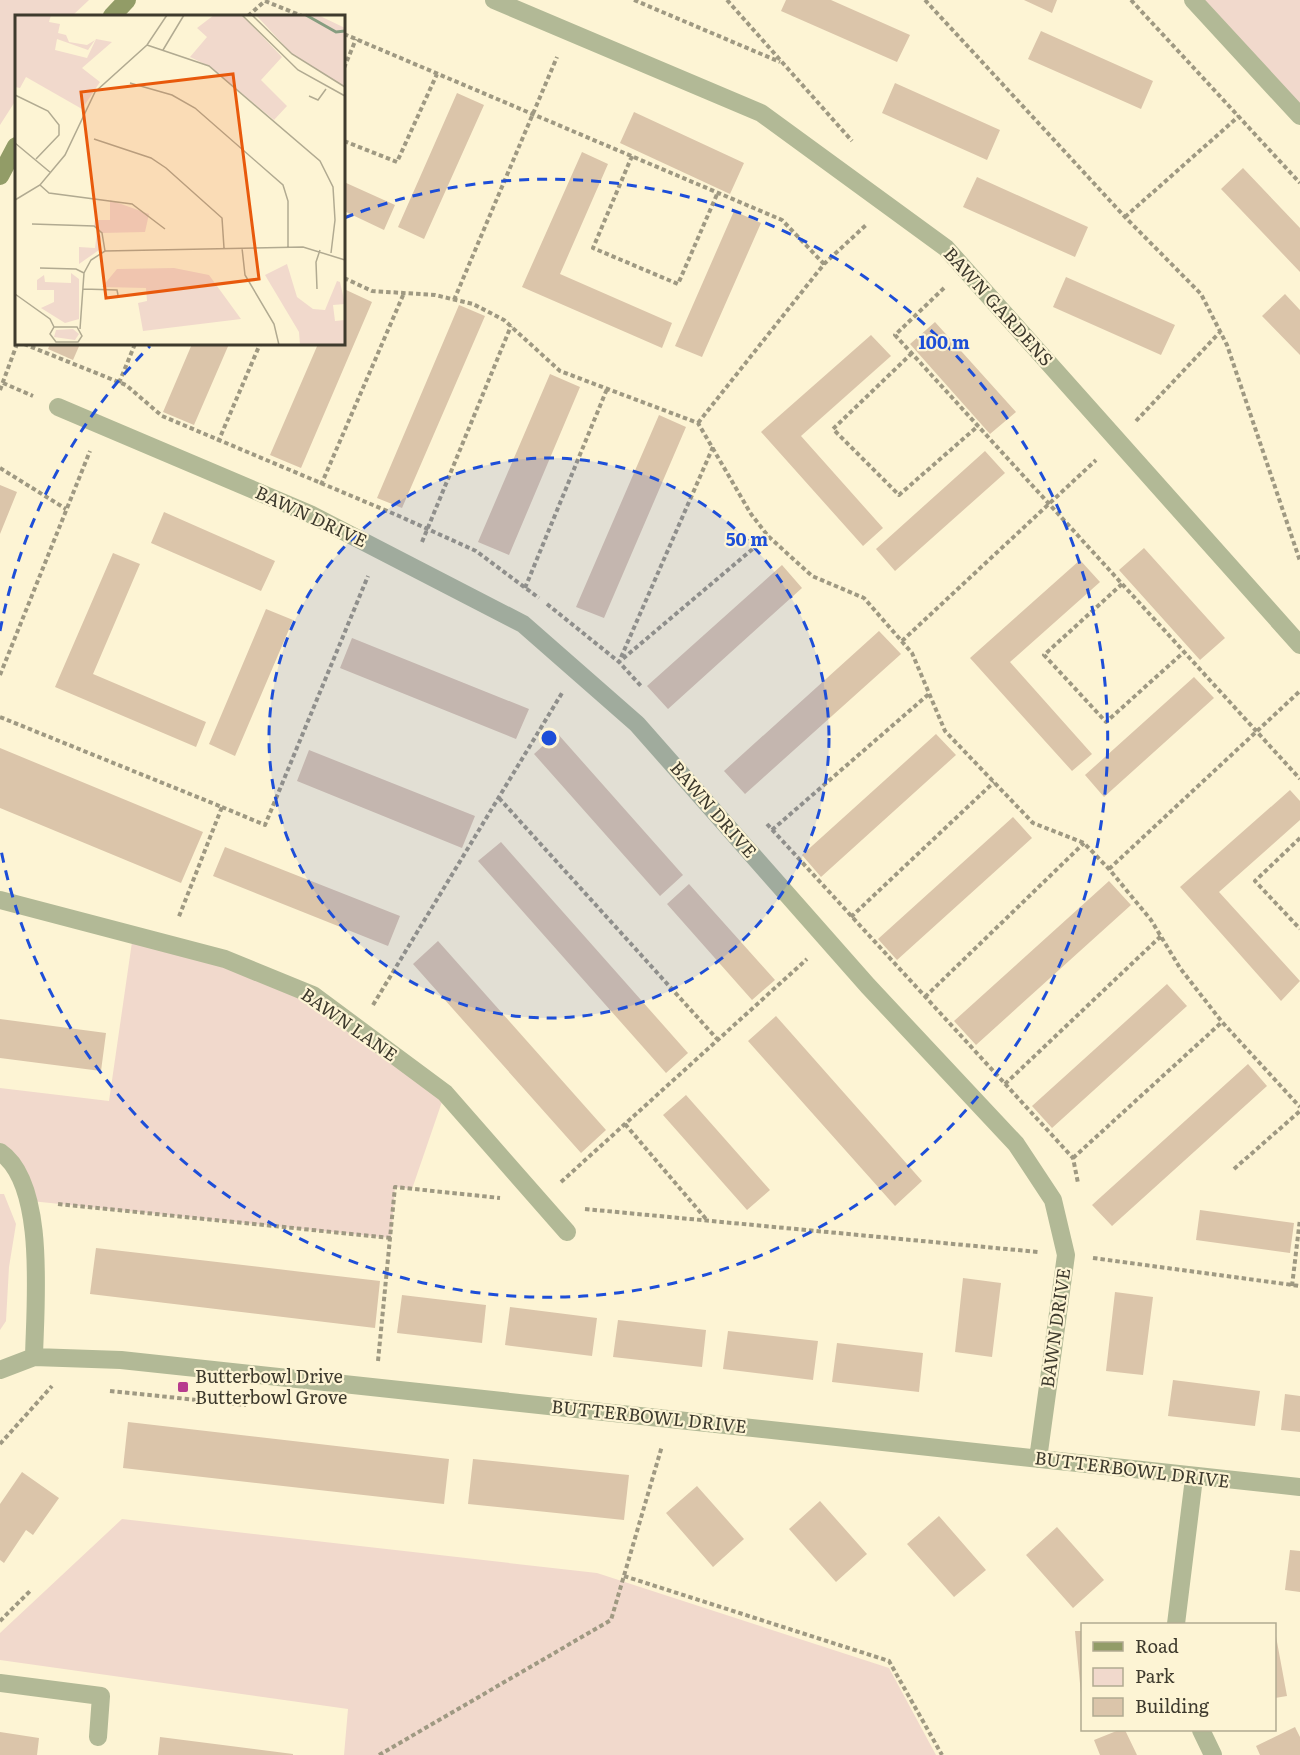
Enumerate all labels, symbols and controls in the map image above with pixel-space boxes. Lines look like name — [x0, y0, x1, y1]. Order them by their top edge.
inset map — [15, 15, 345, 345]
street label: BAWN GARDENS — [938, 240, 1060, 372]
text: 100 m — [918, 328, 970, 355]
street label: BAWN DRIVE — [251, 478, 372, 553]
text: 50 m — [726, 525, 768, 552]
centre of rings — [539, 728, 559, 748]
street label: BAWN DRIVE — [664, 755, 764, 863]
street label: BAWN LANE — [296, 980, 404, 1067]
street label: BAWN DRIVE — [1033, 1266, 1076, 1389]
place label: Butterbowl Drive Butterbowl Grove — [195, 1362, 347, 1410]
marker: Butterbowl Drive Butterbowl Grove — [176, 1380, 190, 1394]
street label: BUTTERBOWL DRIVE — [550, 1392, 748, 1439]
street label: BUTTERBOWL DRIVE — [1033, 1443, 1231, 1494]
legend — [1081, 1623, 1276, 1731]
text: Road — [1135, 1632, 1179, 1659]
text: Park — [1135, 1662, 1176, 1689]
text: Building — [1135, 1692, 1210, 1719]

